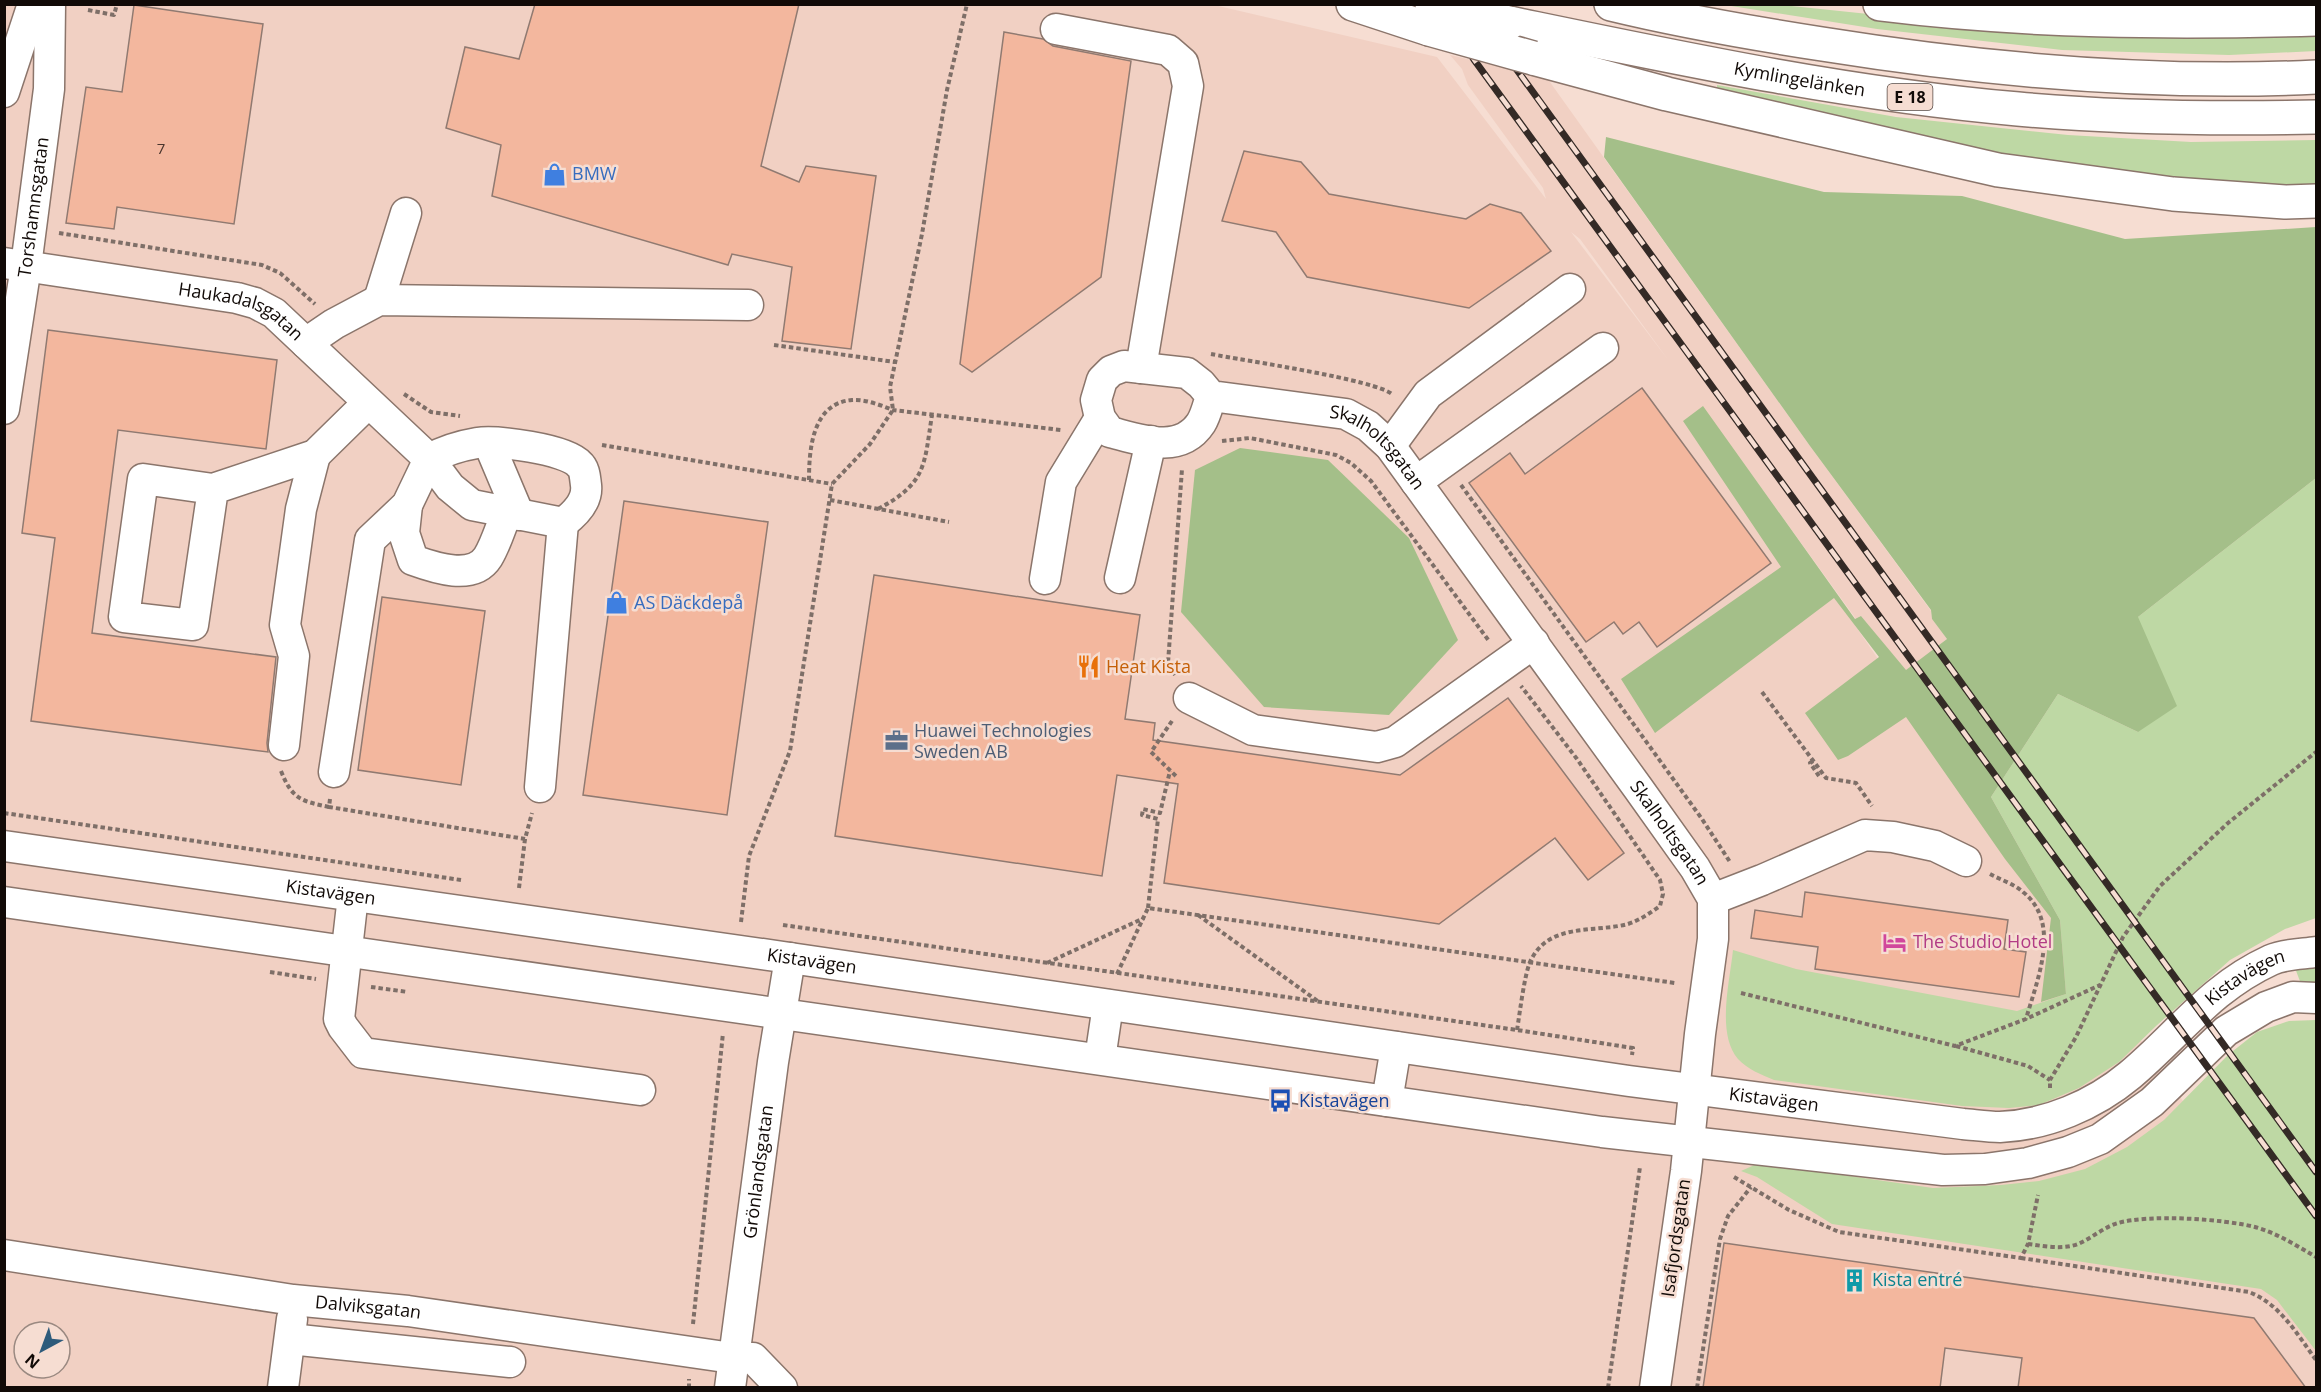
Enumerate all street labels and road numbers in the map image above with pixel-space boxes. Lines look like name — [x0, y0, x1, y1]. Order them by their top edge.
street label: Kymlingelänken — [1732, 56, 1867, 101]
road number: E 18 — [1888, 84, 1932, 110]
street label: Torshamnsgatan — [11, 135, 54, 279]
street label: Haukadalsgatan — [177, 276, 309, 346]
street label: Skalholtsgatan — [1328, 399, 1431, 494]
street label: Skalholtsgatan — [1625, 775, 1715, 889]
street label: Kistavägen — [284, 873, 377, 910]
street label: Kistavägen — [765, 942, 859, 979]
street label: Kistavägen — [2199, 943, 2287, 1010]
street label: Kistavägen — [1728, 1081, 1820, 1116]
street label: Grönlandsgatan — [737, 1103, 778, 1240]
street label: Isafjordsgatan — [1655, 1177, 1695, 1299]
street label: Dalviksgatan — [314, 1289, 423, 1324]

